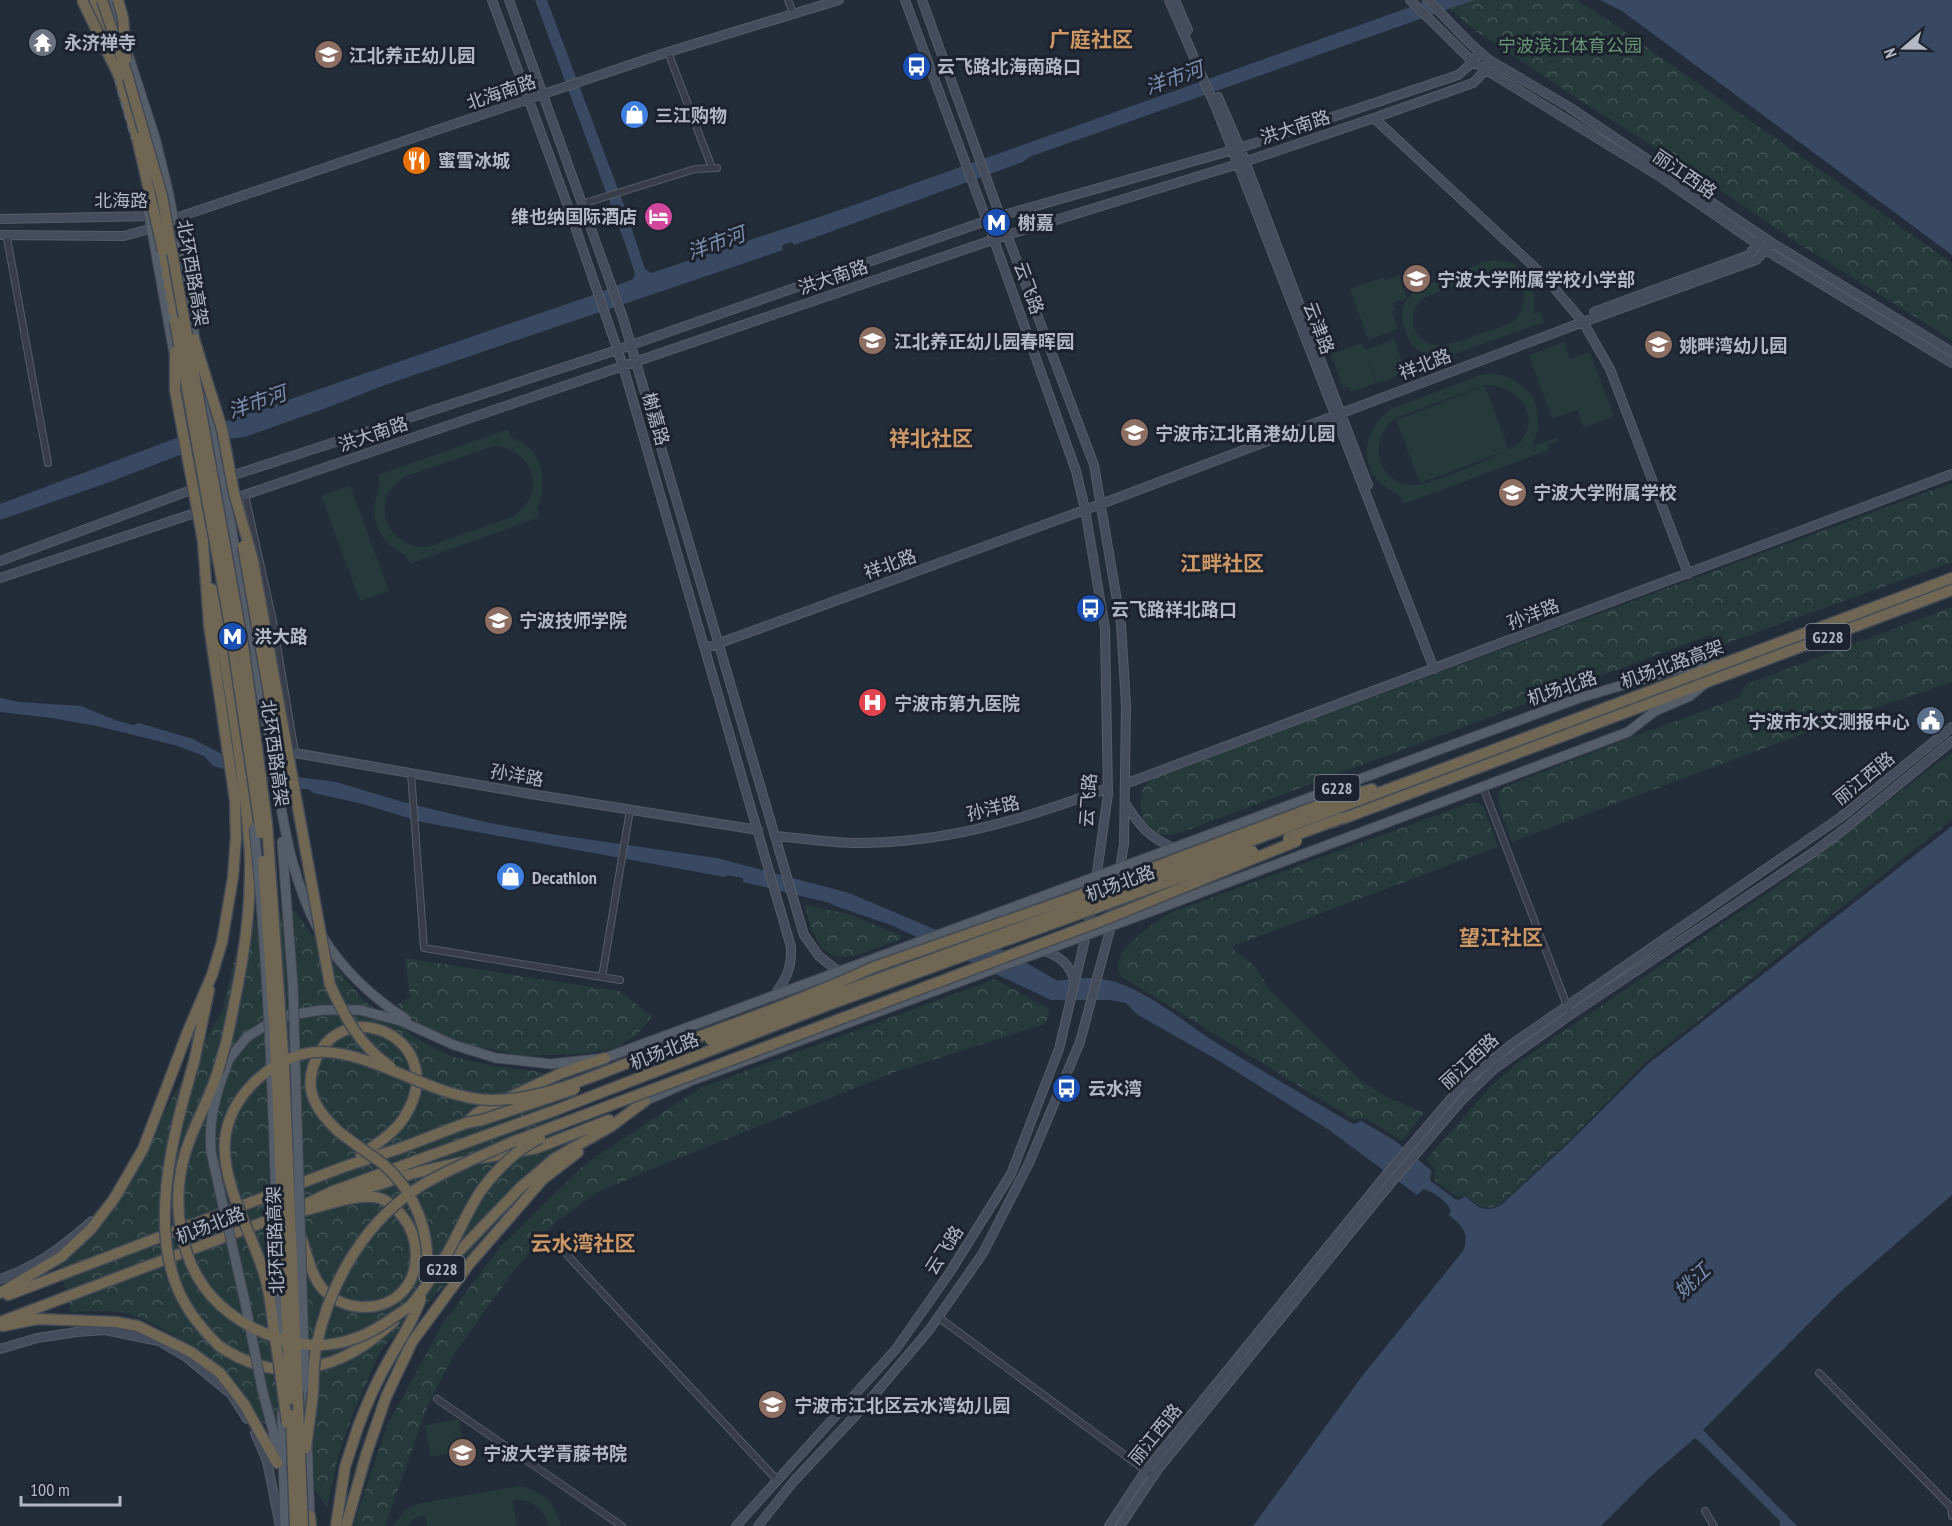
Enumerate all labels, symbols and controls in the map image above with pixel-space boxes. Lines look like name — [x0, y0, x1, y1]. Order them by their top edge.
north arrow — [1874, 18, 1934, 78]
temple icon: 永济禅寺 — [27, 26, 59, 58]
district label: 广庭社区 — [1049, 26, 1133, 53]
place label: 永济禅寺 — [64, 31, 136, 54]
park label: 宁波滨江体育公园 — [1498, 34, 1642, 57]
school or university icon: 江北养正幼儿园 — [312, 39, 344, 71]
place label: 江北养正幼儿园 — [349, 44, 475, 67]
text: N — [1879, 46, 1901, 61]
bus stop icon: 云飞路北海南路口 — [900, 50, 932, 82]
water label: 洋市河 — [1141, 54, 1210, 100]
place label: 云飞路北海南路口 — [937, 55, 1081, 78]
street label: 北海南路 — [463, 69, 539, 115]
shop icon: 三江购物 — [618, 99, 650, 131]
place label: 三江购物 — [655, 104, 727, 127]
street label: 洪大南路 — [1257, 105, 1333, 149]
restaurant icon: 蜜雪冰城 — [401, 144, 433, 176]
street label: 丽江西路 — [1649, 144, 1721, 204]
place label: 蜜雪冰城 — [438, 149, 510, 172]
street label: 北海路 — [94, 189, 148, 212]
hotel icon: 维也纳国际酒店 — [642, 200, 674, 232]
place label: 维也纳国际酒店 — [511, 205, 637, 228]
metro station icon: 榭嘉 — [981, 206, 1013, 238]
place label: 榭嘉 — [1018, 211, 1054, 234]
street label: 北环西路高架 — [172, 218, 214, 328]
water label: 洋市河 — [683, 219, 752, 265]
street label: 洪大南路 — [795, 254, 871, 300]
street label: 云飞路 — [1009, 259, 1049, 317]
school or university icon: 宁波大学附属学校小学部 — [1400, 263, 1432, 295]
place label: 宁波大学附属学校小学部 — [1437, 268, 1635, 291]
street label: 云津路 — [1299, 299, 1339, 357]
school or university icon: 江北养正幼儿园春晖园 — [857, 325, 889, 357]
school or university icon: 姚畔湾幼儿园 — [1642, 329, 1674, 361]
place label: 江北养正幼儿园春晖园 — [894, 330, 1074, 353]
place label: 姚畔湾幼儿园 — [1679, 334, 1787, 357]
street label: 祥北路 — [1396, 344, 1454, 384]
water label: 洋市河 — [224, 379, 293, 424]
street label: 榭嘉路 — [638, 390, 674, 448]
street label: 洪大南路 — [335, 411, 411, 457]
school or university icon: 宁波市江北甬港幼儿园 — [1118, 417, 1150, 449]
place label: 宁波市江北甬港幼儿园 — [1155, 422, 1335, 445]
district label: 祥北社区 — [889, 425, 973, 452]
school or university icon: 宁波大学附属学校 — [1496, 476, 1528, 508]
place label: 宁波大学附属学校 — [1533, 481, 1677, 504]
street label: 祥北路 — [861, 544, 919, 584]
district label: 江畔社区 — [1180, 550, 1264, 577]
bus stop icon: 云飞路祥北路口 — [1074, 593, 1106, 625]
street label: 孙洋路 — [1504, 594, 1562, 634]
place label: 云飞路祥北路口 — [1111, 598, 1237, 621]
school or university icon: 宁波技师学院 — [482, 604, 514, 636]
place label: 宁波技师学院 — [519, 609, 627, 632]
metro station icon: 洪大路 — [217, 620, 249, 652]
road number: G228 — [1806, 624, 1850, 650]
place label: 洪大路 — [254, 625, 308, 648]
street label: 机场北路高架 — [1617, 635, 1727, 693]
street label: 机场北路 — [1524, 665, 1600, 711]
hospital icon: 宁波市第九医院 — [857, 687, 889, 719]
place label: 宁波市第九医院 — [894, 692, 1020, 715]
street label: 北环西路高架 — [256, 698, 294, 808]
public building icon: 宁波市水文测报中心 — [1915, 705, 1947, 737]
place label: 宁波市水文测报中心 — [1748, 710, 1910, 733]
street label: 丽江西路 — [1829, 746, 1899, 810]
street label: 孙洋路 — [488, 759, 546, 791]
street label: 云飞路 — [1075, 772, 1101, 828]
road number: G228 — [1314, 775, 1360, 801]
street label: 孙洋路 — [964, 790, 1022, 826]
street label: 机场北路 — [1082, 860, 1158, 906]
shop icon: Decathlon — [495, 861, 527, 893]
place label: Decathlon — [532, 866, 597, 889]
district label: 望江社区 — [1459, 924, 1543, 951]
street label: 机场北路 — [626, 1027, 702, 1075]
street label: 丽江西路 — [1435, 1028, 1503, 1094]
bus stop icon: 云水湾 — [1051, 1072, 1083, 1104]
place label: 云水湾 — [1088, 1077, 1142, 1100]
street label: 北环西路高架 — [262, 1186, 288, 1294]
street label: 机场北路 — [172, 1201, 248, 1249]
street label: 云飞路 — [920, 1221, 968, 1279]
district label: 云水湾社区 — [531, 1230, 636, 1257]
road number: G228 — [420, 1256, 464, 1282]
water label: 姚江 — [1669, 1256, 1717, 1304]
school or university icon: 宁波市江北区云水湾幼儿园 — [757, 1389, 789, 1421]
place label: 宁波市江北区云水湾幼儿园 — [794, 1394, 1010, 1417]
street label: 丽江西路 — [1123, 1399, 1187, 1469]
school or university icon: 宁波大学青藤书院 — [446, 1437, 478, 1469]
place label: 宁波大学青藤书院 — [483, 1442, 627, 1465]
scale bar — [21, 1469, 120, 1507]
text: 100 m — [30, 1478, 70, 1501]

